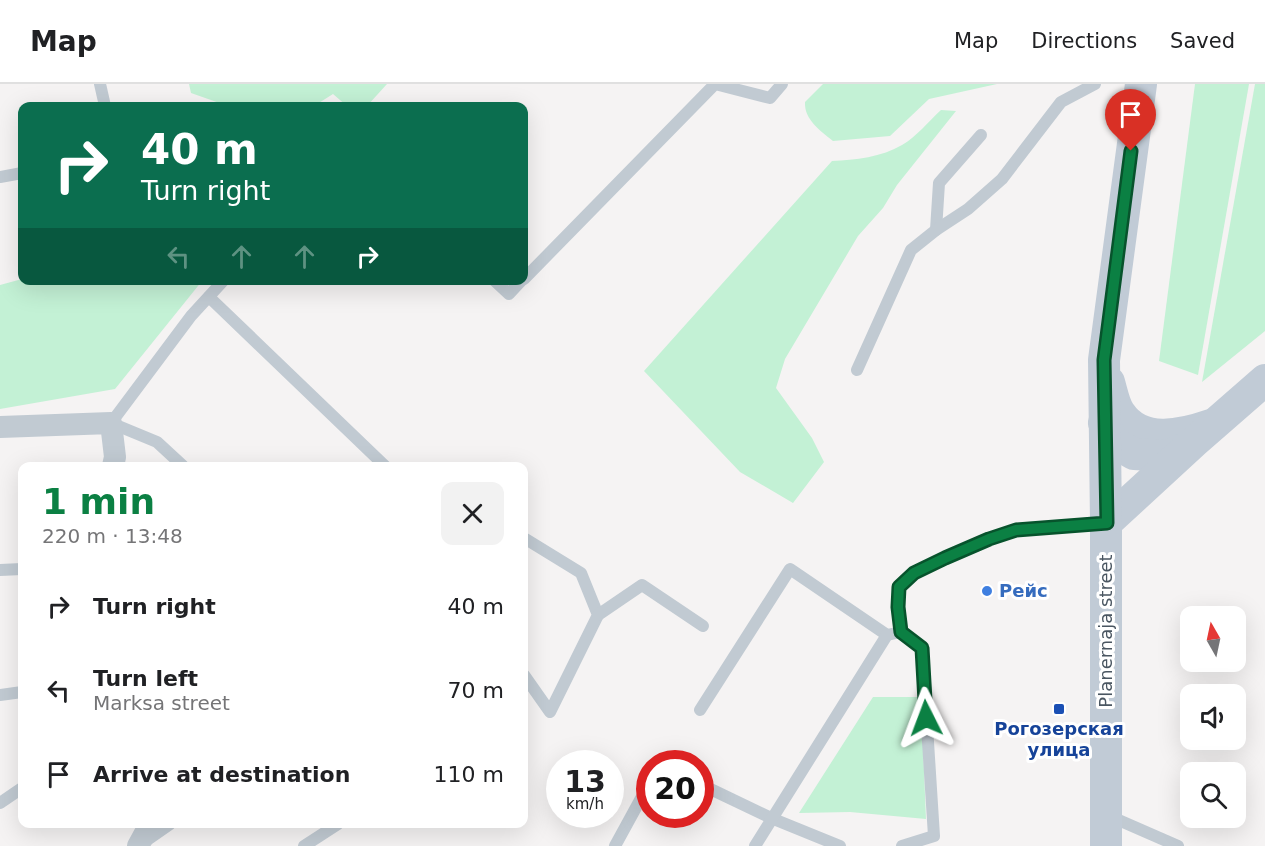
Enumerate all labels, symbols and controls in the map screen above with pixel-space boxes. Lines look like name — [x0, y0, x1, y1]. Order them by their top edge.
text: Map — [30, 25, 97, 58]
text: Map — [954, 29, 998, 53]
text: Directions — [1031, 29, 1137, 53]
text: Saved — [1170, 29, 1235, 53]
pin — [1105, 89, 1156, 151]
icon: arrive — [1114, 98, 1147, 131]
text: 40 m — [141, 125, 258, 174]
icon: right — [42, 126, 120, 204]
text: Turn right — [141, 175, 270, 206]
icon: left — [162, 240, 195, 273]
icon: ahead — [225, 240, 258, 273]
icon: ahead — [288, 240, 321, 273]
icon: right — [351, 240, 384, 273]
text: 1 min — [42, 481, 155, 522]
button: close — [441, 482, 504, 545]
text: 220 m · 13:48 — [42, 524, 183, 548]
street label: Planernaja street — [1095, 554, 1116, 708]
place label: Рейс — [999, 580, 1048, 601]
marker: Рейс — [980, 584, 994, 598]
icon: right — [42, 590, 75, 623]
text: Turn right — [93, 594, 216, 619]
text: 40 m — [448, 594, 504, 619]
north arrow — [1180, 606, 1246, 672]
map controls — [1180, 606, 1246, 828]
text: Turn left — [93, 666, 198, 691]
icon: left — [42, 674, 75, 707]
text: 70 m — [448, 678, 504, 703]
button: sound — [1180, 684, 1246, 750]
position arrow — [894, 686, 958, 750]
text: Marksa street — [93, 691, 230, 715]
marker: Рогозерская улица — [1052, 702, 1066, 716]
place label: Рогозерская улица — [994, 718, 1124, 760]
speed limit sign: 20 — [636, 750, 714, 828]
icon: arrive — [42, 758, 75, 791]
text: Arrive at destination — [93, 762, 350, 787]
text: 110 m — [434, 762, 504, 787]
button: search — [1180, 762, 1246, 828]
text: 13 — [564, 764, 606, 799]
text: km/h — [566, 795, 604, 813]

